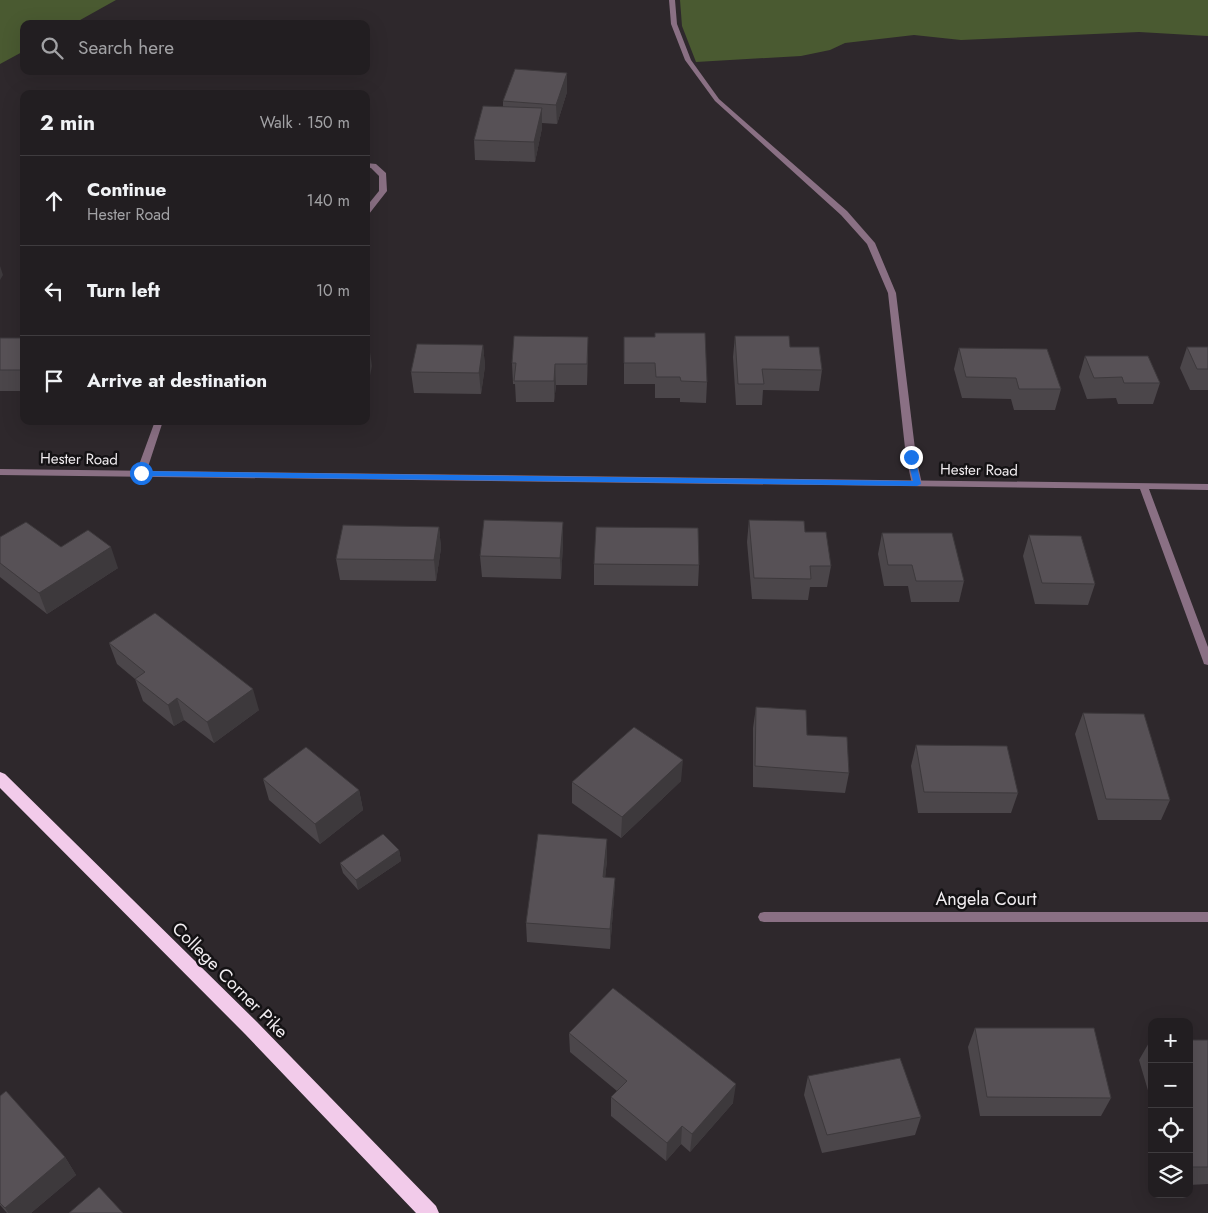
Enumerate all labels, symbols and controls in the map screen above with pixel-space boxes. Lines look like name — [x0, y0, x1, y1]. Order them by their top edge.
search box — [20, 20, 370, 75]
icon: search — [38, 34, 66, 62]
text: Search here — [78, 34, 174, 61]
text: 2 min — [40, 108, 95, 138]
text: Walk · 150 m — [260, 111, 350, 134]
text: Continue — [87, 176, 166, 203]
icon: ahead — [40, 187, 68, 215]
text: 140 m — [307, 189, 350, 212]
text: Hester Road — [87, 203, 170, 226]
icon: left — [40, 277, 68, 305]
text: Turn left — [87, 277, 160, 304]
text: 10 m — [316, 279, 350, 302]
icon: arrive — [40, 367, 68, 395]
text: Arrive at destination — [87, 367, 267, 394]
route end — [900, 446, 923, 469]
street label: Hester Road — [40, 447, 118, 471]
street label: Hester Road — [940, 458, 1018, 482]
route start — [130, 462, 153, 485]
street label: Angela Court — [935, 886, 1037, 912]
street label: College Corner Pike — [166, 916, 294, 1044]
map controls — [1148, 1018, 1193, 1198]
button: + — [1148, 1018, 1193, 1063]
button: − — [1148, 1063, 1193, 1108]
button: locate — [1148, 1108, 1193, 1153]
button: layers — [1148, 1153, 1193, 1198]

